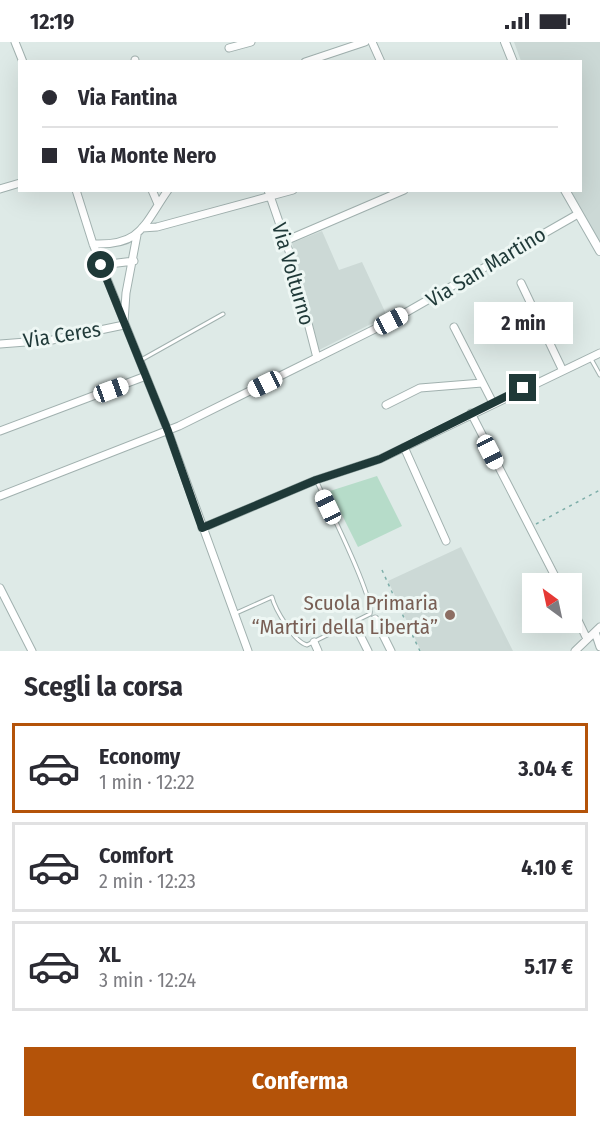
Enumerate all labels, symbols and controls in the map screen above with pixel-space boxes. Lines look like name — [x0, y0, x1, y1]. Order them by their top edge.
text: 12:19 — [30, 8, 74, 35]
text: Via Fantina — [78, 84, 178, 111]
text: Via Monte Nero — [78, 142, 216, 169]
street label: Via Volturno — [266, 220, 320, 328]
street label: Via San Martino — [422, 221, 550, 313]
route start — [87, 251, 114, 278]
callout: 2 min — [474, 301, 572, 343]
car — [371, 305, 411, 337]
text: 2 min — [501, 311, 546, 335]
street label: Via Ceres — [21, 316, 103, 354]
car — [245, 368, 285, 400]
route end — [509, 374, 536, 401]
car — [91, 375, 131, 405]
car — [474, 432, 506, 472]
car — [312, 487, 344, 527]
north arrow — [522, 573, 582, 633]
map controls — [522, 573, 582, 633]
place label: Scuola Primaria “Martiri della Libertà” — [251, 590, 438, 640]
marker: Scuola Primaria “Martiri della Libertà” — [443, 608, 457, 622]
text: Scegli la corsa — [24, 671, 183, 703]
icon: car — [27, 741, 81, 795]
text: Economy — [99, 743, 180, 770]
text: 3.04 € — [518, 755, 573, 782]
text: 1 min · 12:22 — [99, 770, 195, 794]
icon: car — [27, 840, 81, 894]
text: Comfort — [99, 842, 173, 869]
text: 4.10 € — [521, 854, 573, 881]
text: 2 min · 12:23 — [99, 869, 196, 893]
icon: car — [27, 939, 81, 993]
text: XL — [99, 941, 121, 968]
text: 5.17 € — [524, 953, 573, 980]
text: 3 min · 12:24 — [99, 968, 196, 992]
button: Conferma — [24, 1047, 576, 1116]

